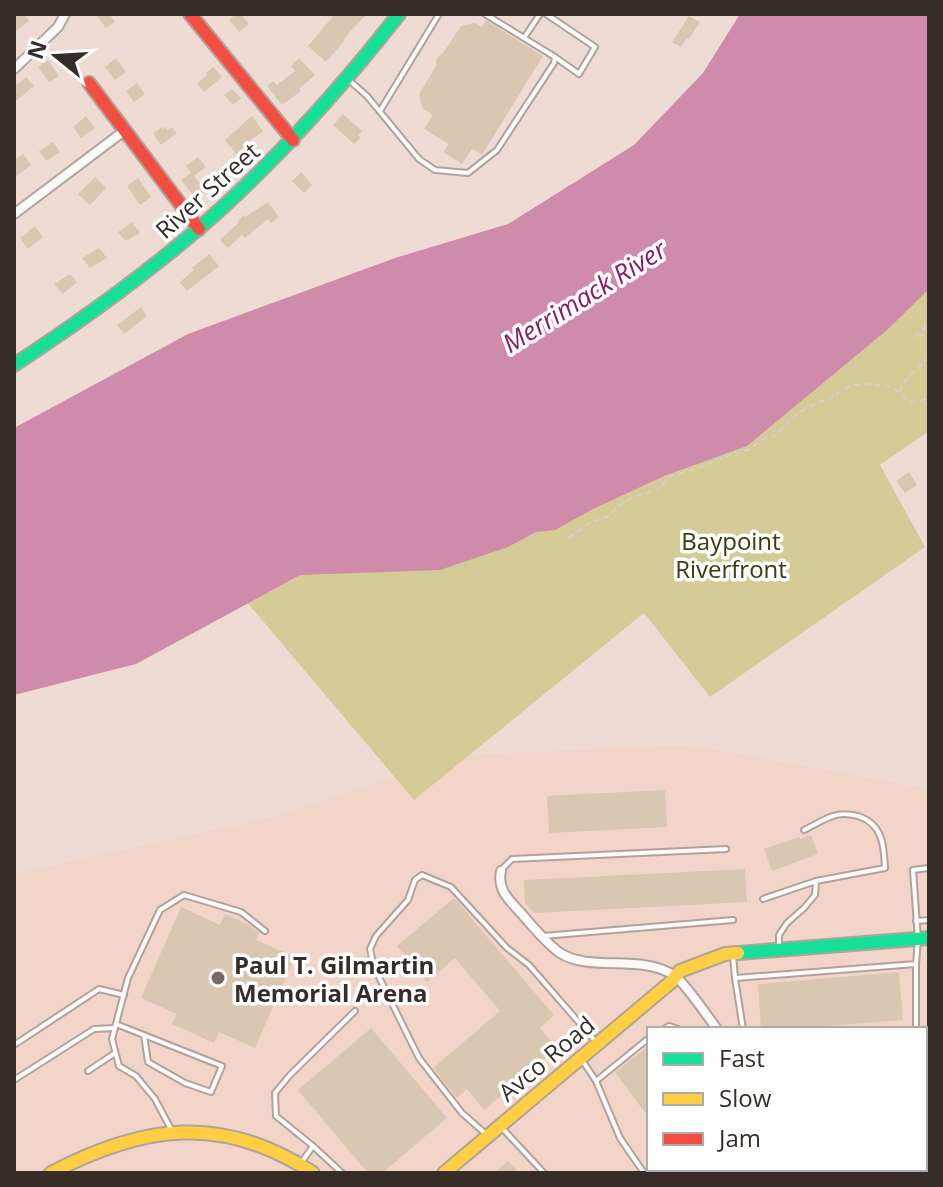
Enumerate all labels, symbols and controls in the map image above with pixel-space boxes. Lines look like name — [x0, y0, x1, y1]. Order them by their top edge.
north arrow — [16, 16, 96, 96]
text: N — [19, 36, 53, 63]
street label: River Street — [148, 134, 266, 246]
water label: Merrimack River — [495, 230, 674, 361]
park label: Baypoint Riverfront — [675, 524, 787, 585]
place label: Paul T. Gilmartin Memorial Arena — [234, 948, 434, 1009]
marker: Paul T. Gilmartin Memorial Arena — [209, 969, 227, 987]
street label: Avco Road — [491, 1008, 601, 1108]
legend — [647, 1027, 927, 1171]
text: Fast — [719, 1041, 765, 1074]
text: Slow — [719, 1081, 772, 1114]
text: Jam — [717, 1121, 761, 1154]

